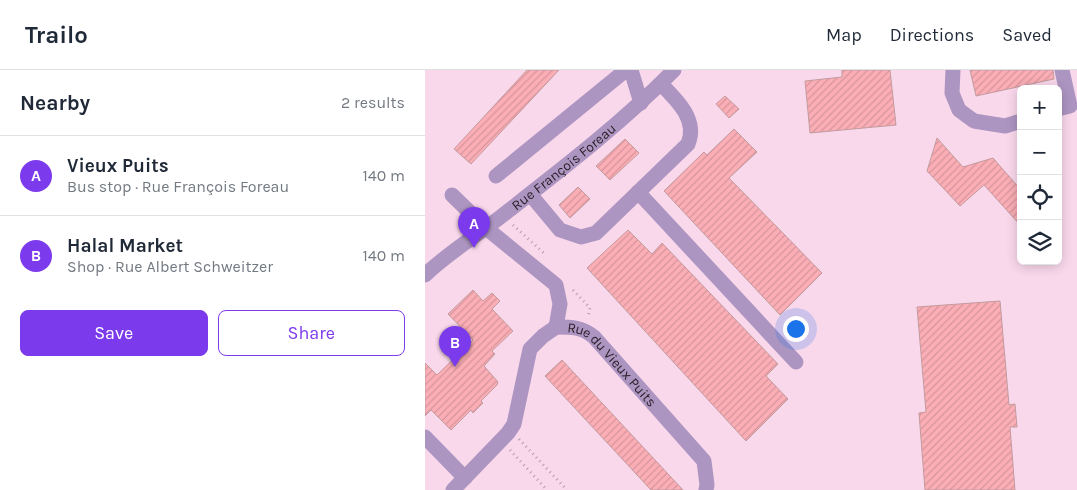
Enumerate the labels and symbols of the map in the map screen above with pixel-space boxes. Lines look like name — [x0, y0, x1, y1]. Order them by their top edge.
street label: Rue François Foreau — [508, 120, 619, 214]
pin: A — [458, 207, 490, 248]
your location — [783, 316, 809, 342]
street label: Rue du Vieux Puits — [567, 319, 660, 410]
pin: B — [439, 326, 471, 367]

